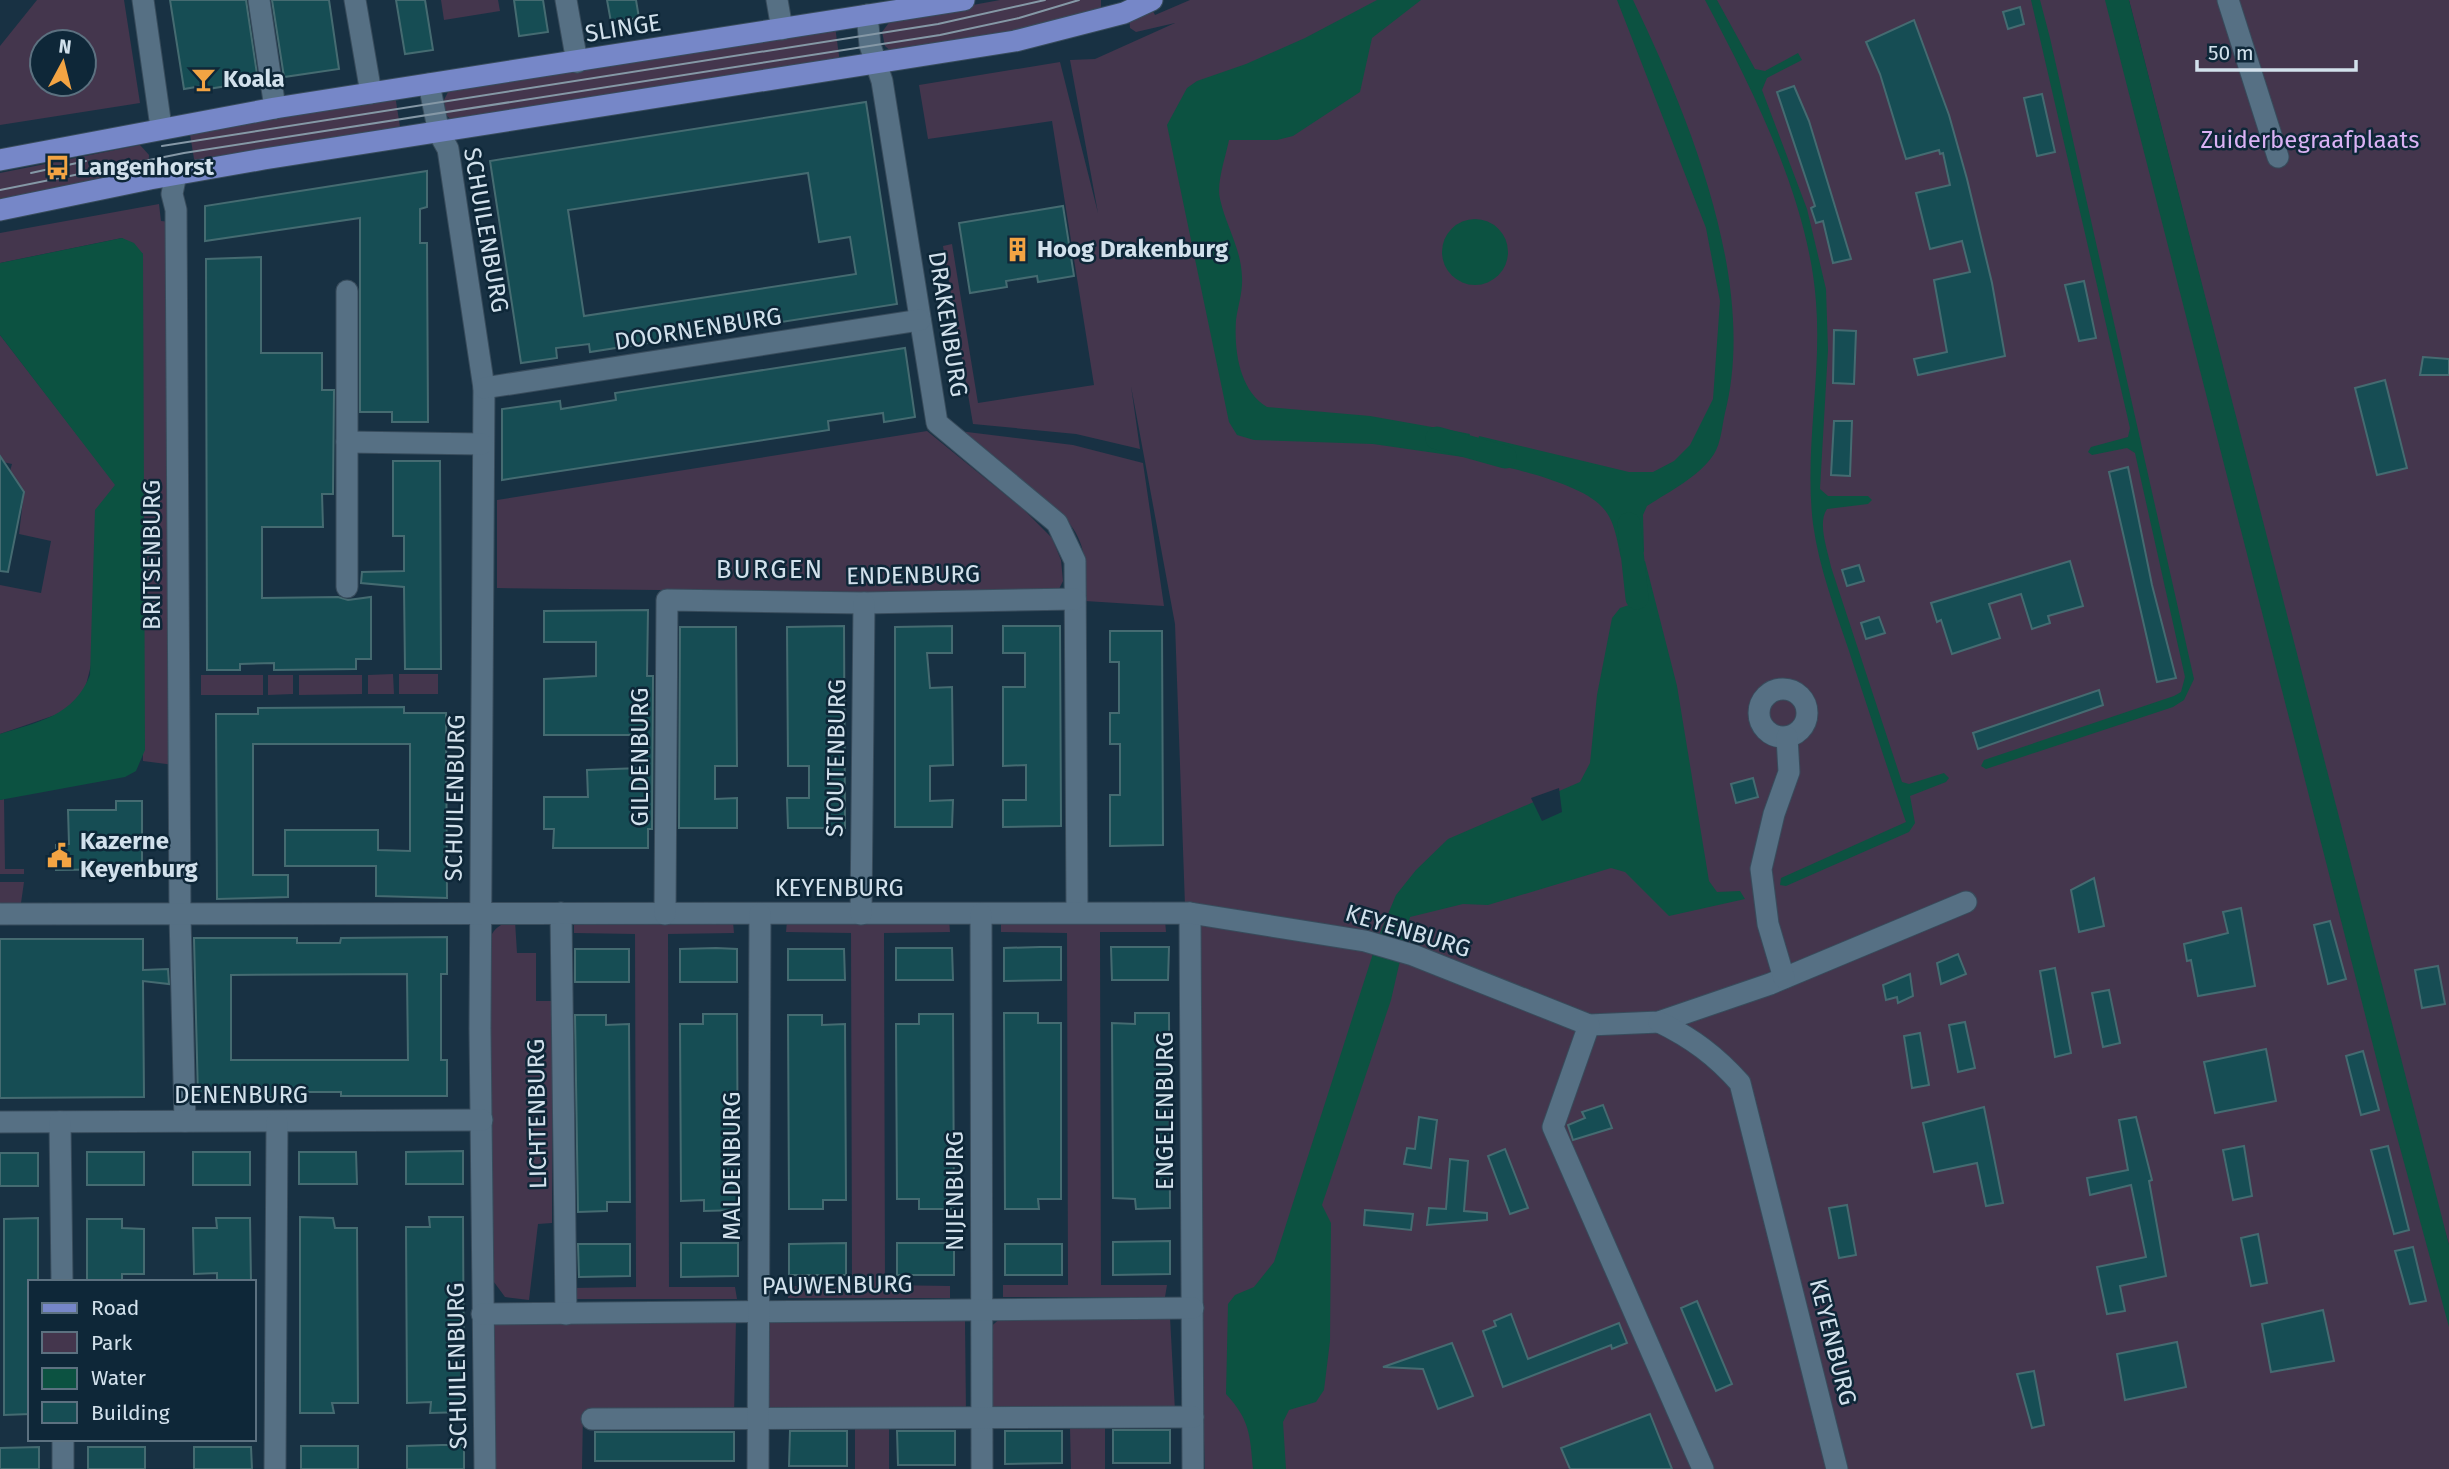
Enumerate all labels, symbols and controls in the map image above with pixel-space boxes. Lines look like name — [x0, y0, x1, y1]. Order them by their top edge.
street label: SLINGE — [583, 8, 663, 48]
north arrow — [28, 28, 98, 98]
scale bar — [2197, 28, 2356, 72]
text: N — [57, 34, 73, 59]
text: 50 m — [2208, 40, 2254, 66]
bar icon: Koala — [189, 65, 217, 93]
place label: Koala — [223, 65, 285, 93]
park label: Zuiderbegraafplaats — [2201, 126, 2419, 154]
street label: SCHUILENBURG — [458, 145, 514, 315]
bus stop icon: Langenhorst — [43, 153, 71, 181]
place label: Langenhorst — [77, 153, 215, 181]
building icon: Hoog Drakenburg — [1003, 235, 1031, 263]
place label: Hoog Drakenburg — [1037, 235, 1229, 263]
street label: DRAKENBURG — [923, 249, 973, 399]
street label: DOORNENBURG — [612, 302, 784, 356]
street label: BRITSENBURG — [138, 480, 166, 630]
district label: BURGEN — [716, 554, 824, 585]
street label: ENDENBURG — [846, 560, 980, 590]
street label: STOUTENBURG — [821, 679, 851, 837]
street label: GILDENBURG — [626, 688, 654, 826]
street label: SCHUILENBURG — [440, 714, 470, 882]
place label: Kazerne Keyenburg — [80, 827, 199, 883]
public building icon: Kazerne Keyenburg — [46, 841, 74, 869]
street label: KEYENBURG — [774, 874, 904, 902]
street label: KEYENBURG — [1342, 899, 1474, 963]
street label: ENGELENBURG — [1151, 1032, 1179, 1190]
street label: LICHTENBURG — [522, 1039, 552, 1189]
street label: DENENBURG — [174, 1081, 308, 1109]
street label: MALDENBURG — [718, 1092, 746, 1241]
street label: NIJENBURG — [941, 1131, 969, 1251]
street label: PAUWENBURG — [761, 1270, 913, 1300]
street label: KEYENBURG — [1804, 1276, 1862, 1408]
legend — [28, 1280, 256, 1441]
street label: SCHUILENBURG — [442, 1282, 472, 1450]
text: Road — [91, 1295, 139, 1321]
text: Park — [91, 1330, 133, 1356]
text: Water — [91, 1365, 146, 1391]
text: Building — [91, 1400, 170, 1426]

